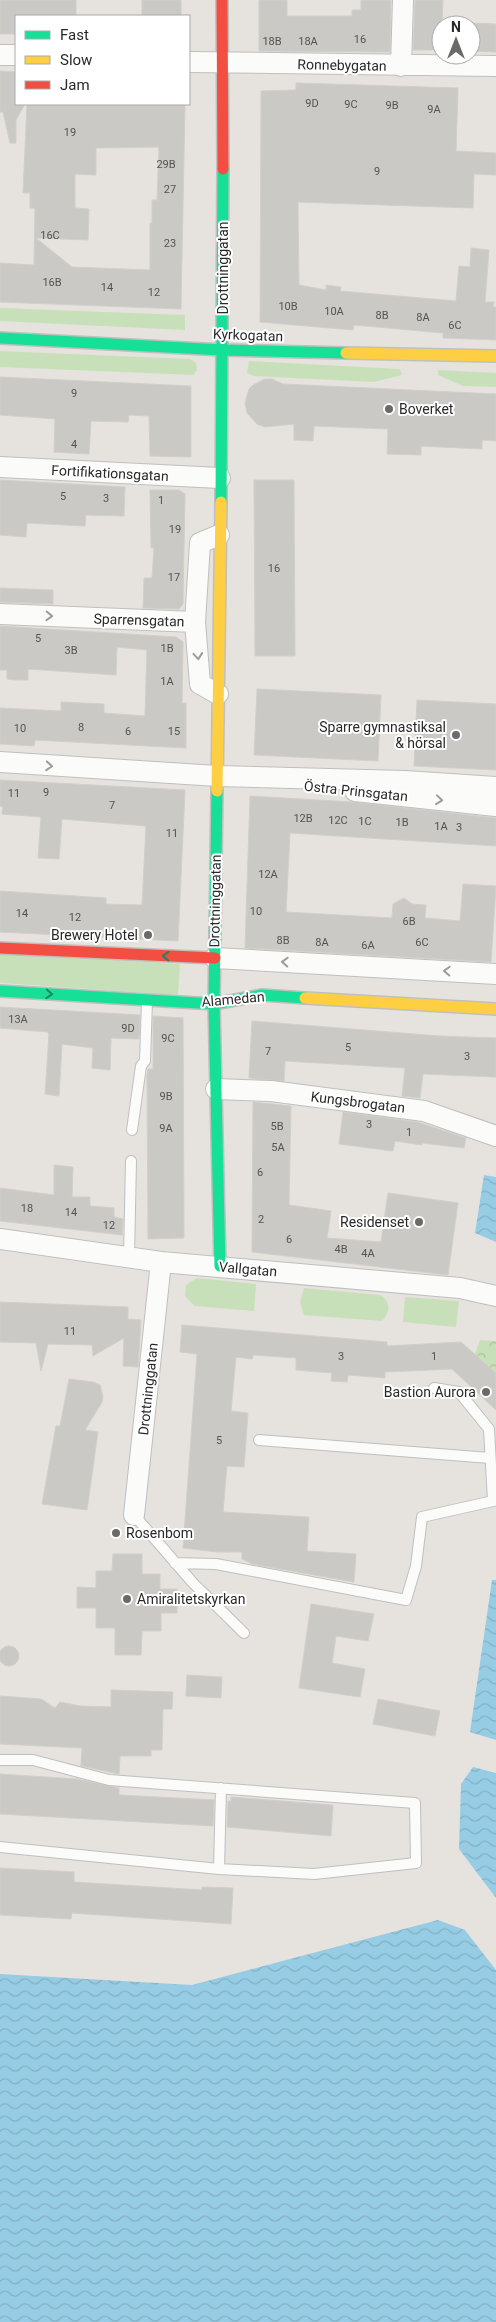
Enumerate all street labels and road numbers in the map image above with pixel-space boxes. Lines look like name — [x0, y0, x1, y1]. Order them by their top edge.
street label: Ronnebygatan — [297, 56, 387, 74]
street label: Drottninggatan — [215, 221, 231, 315]
street label: Kyrkogatan — [213, 326, 283, 344]
street label: Fortifikationsgatan — [51, 462, 169, 484]
street label: Sparrensgatan — [93, 610, 185, 630]
street label: Östra Prinsgatan — [303, 778, 409, 804]
street label: Drottninggatan — [206, 854, 224, 948]
street label: Alamedan — [201, 988, 265, 1010]
street label: Kungsbrogatan — [310, 1088, 406, 1116]
street label: Vallgatan — [218, 1258, 278, 1280]
street label: Drottninggatan — [135, 1342, 161, 1436]

